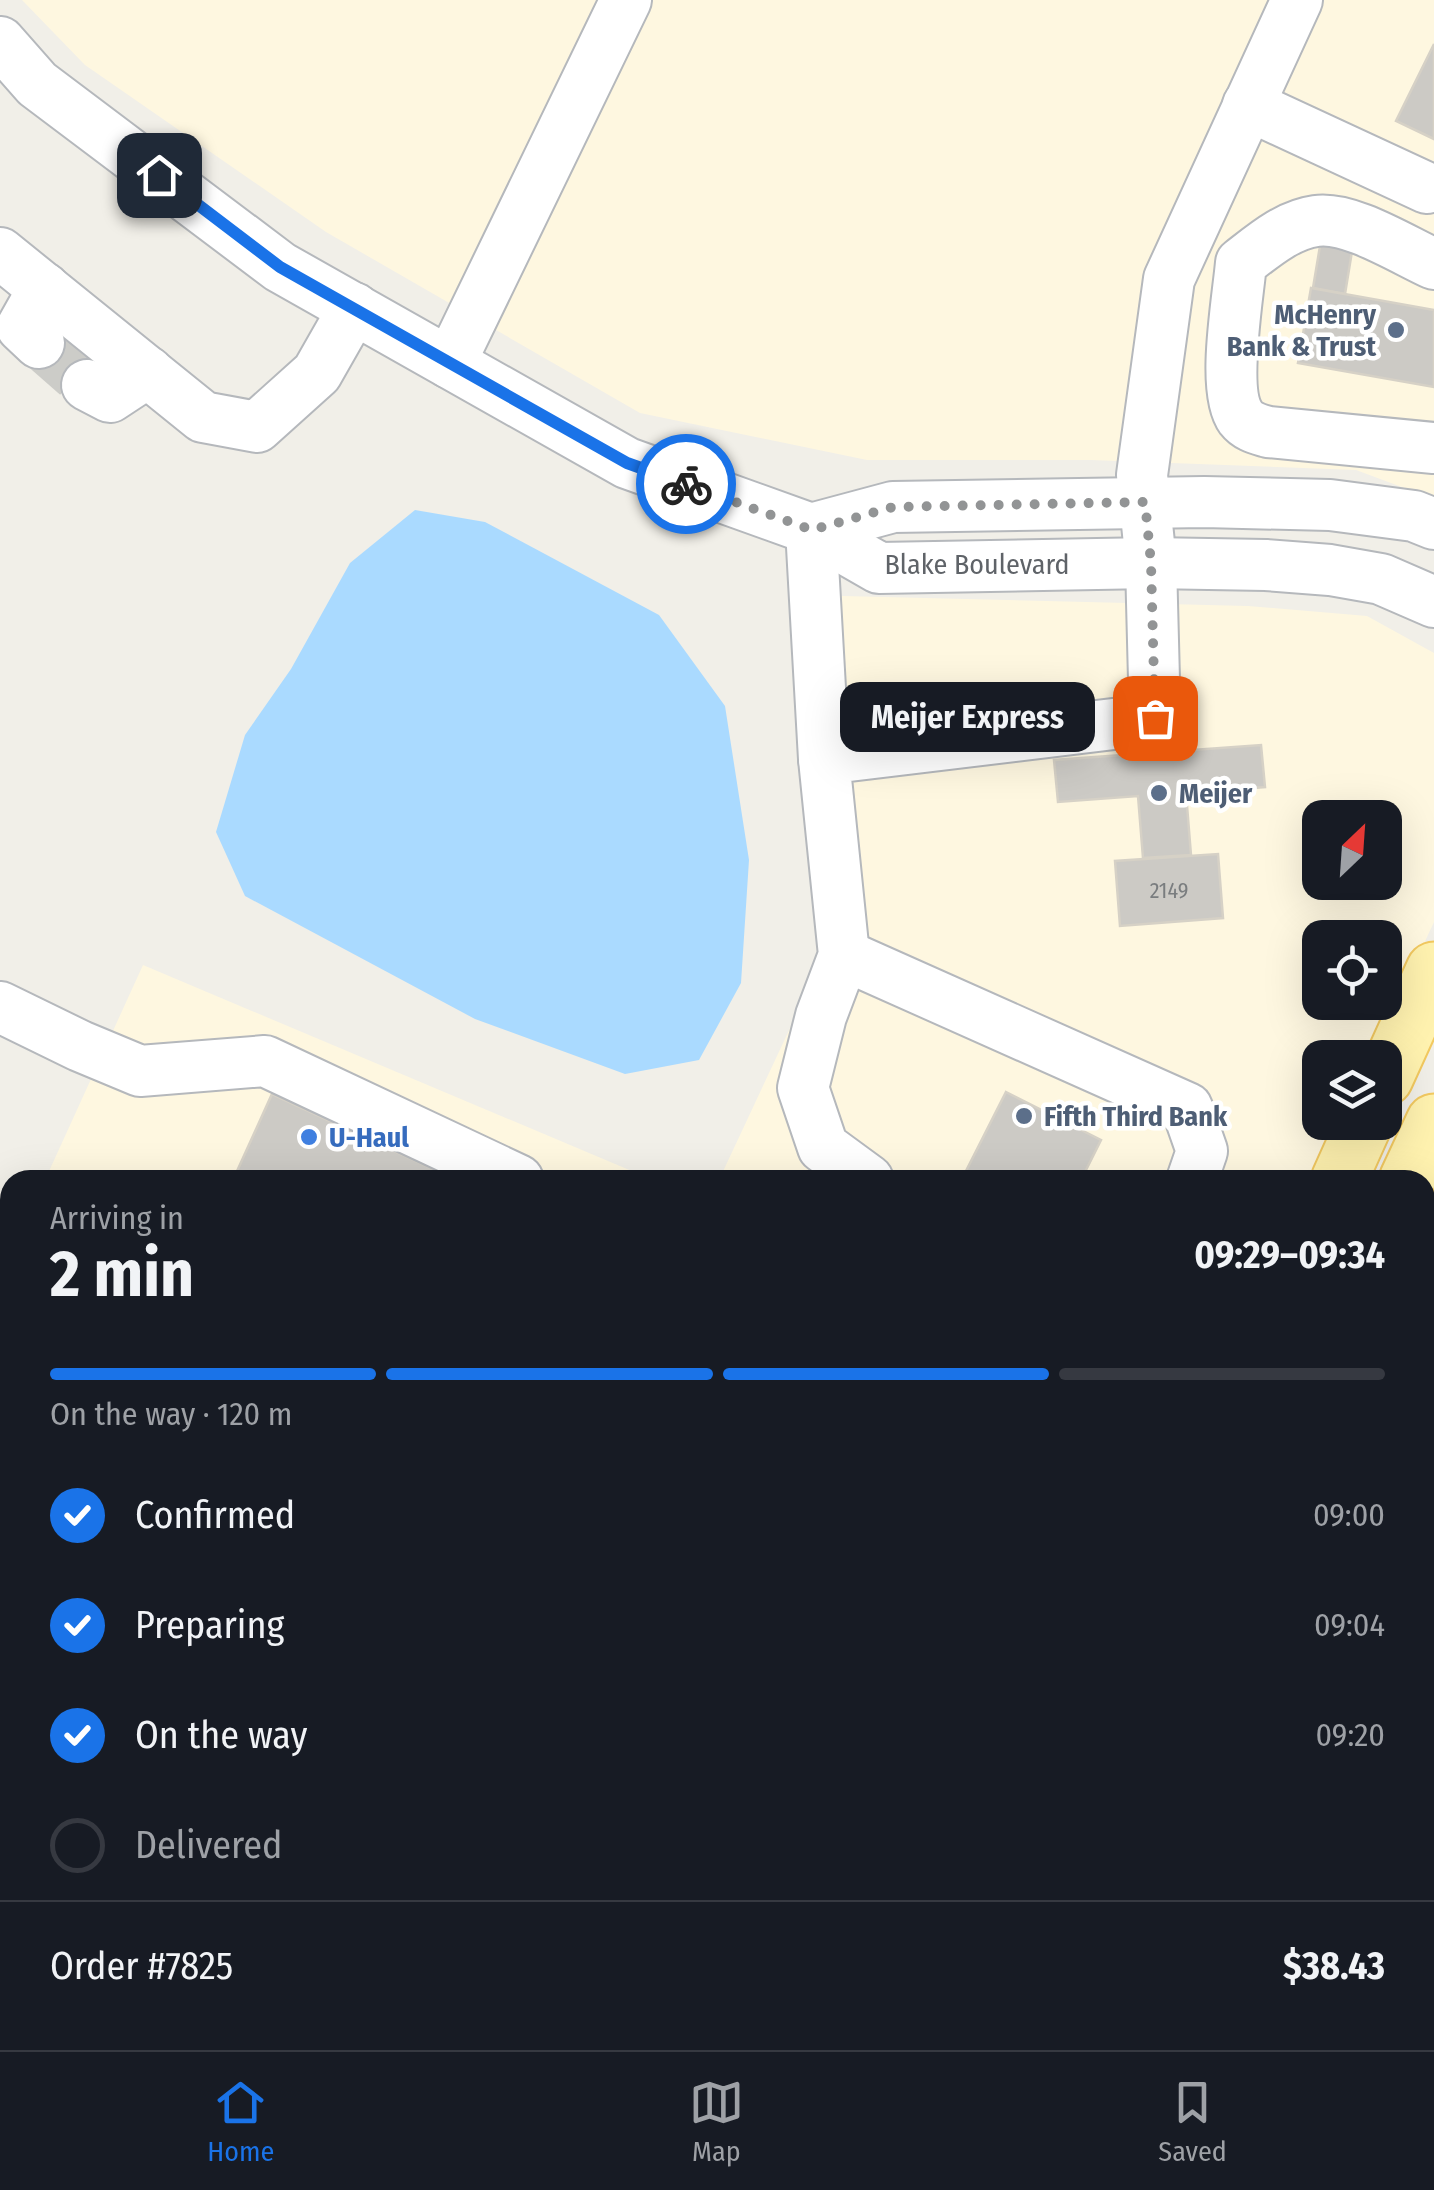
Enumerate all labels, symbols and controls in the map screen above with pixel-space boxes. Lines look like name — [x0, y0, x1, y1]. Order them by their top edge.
pin — [117, 133, 202, 218]
icon: home — [132, 148, 187, 203]
place label: McHenry Bank & Trust — [1227, 298, 1377, 363]
marker: McHenry Bank & Trust — [1385, 319, 1407, 341]
courier — [636, 434, 736, 534]
icon: bike — [659, 457, 714, 512]
street label: Blake Boulevard — [885, 548, 1069, 581]
pin — [1113, 676, 1198, 761]
callout: Meijer Express — [840, 683, 1095, 753]
icon: bag — [1128, 691, 1183, 746]
text: Meijer Express — [871, 698, 1064, 736]
place label: Meijer — [1179, 777, 1253, 810]
marker: Meijer — [1148, 782, 1170, 804]
north arrow — [1302, 800, 1402, 900]
map controls — [1302, 800, 1402, 1140]
house number: 2149 — [1150, 877, 1188, 904]
button: locate — [1302, 920, 1402, 1020]
button: layers — [1302, 1040, 1402, 1140]
place label: Fifth Third Bank — [1044, 1100, 1228, 1133]
marker: Fifth Third Bank — [1013, 1105, 1035, 1127]
place label: U-Haul — [329, 1121, 409, 1154]
marker: U-Haul — [298, 1126, 320, 1148]
text: Arriving in — [50, 1199, 184, 1237]
text: 09:29–09:34 — [1194, 1232, 1385, 1278]
text: 2 min — [50, 1235, 194, 1313]
text: On the way · 120 m — [50, 1395, 292, 1433]
icon: check — [50, 1488, 105, 1543]
text: Confirmed — [135, 1492, 295, 1538]
text: 09:00 — [1313, 1496, 1385, 1534]
icon: check — [50, 1598, 105, 1653]
text: Preparing — [135, 1602, 284, 1648]
text: 09:04 — [1314, 1606, 1385, 1644]
icon: check — [50, 1708, 105, 1763]
text: On the way — [135, 1712, 307, 1758]
text: 09:20 — [1315, 1716, 1385, 1754]
text: Delivered — [135, 1822, 282, 1868]
text: Order #7825 — [50, 1943, 233, 1989]
text: $38.43 — [1283, 1943, 1385, 1989]
tab: Home — [207, 2075, 274, 2168]
tab: Map — [689, 2075, 744, 2168]
tab: Saved — [1158, 2075, 1227, 2168]

